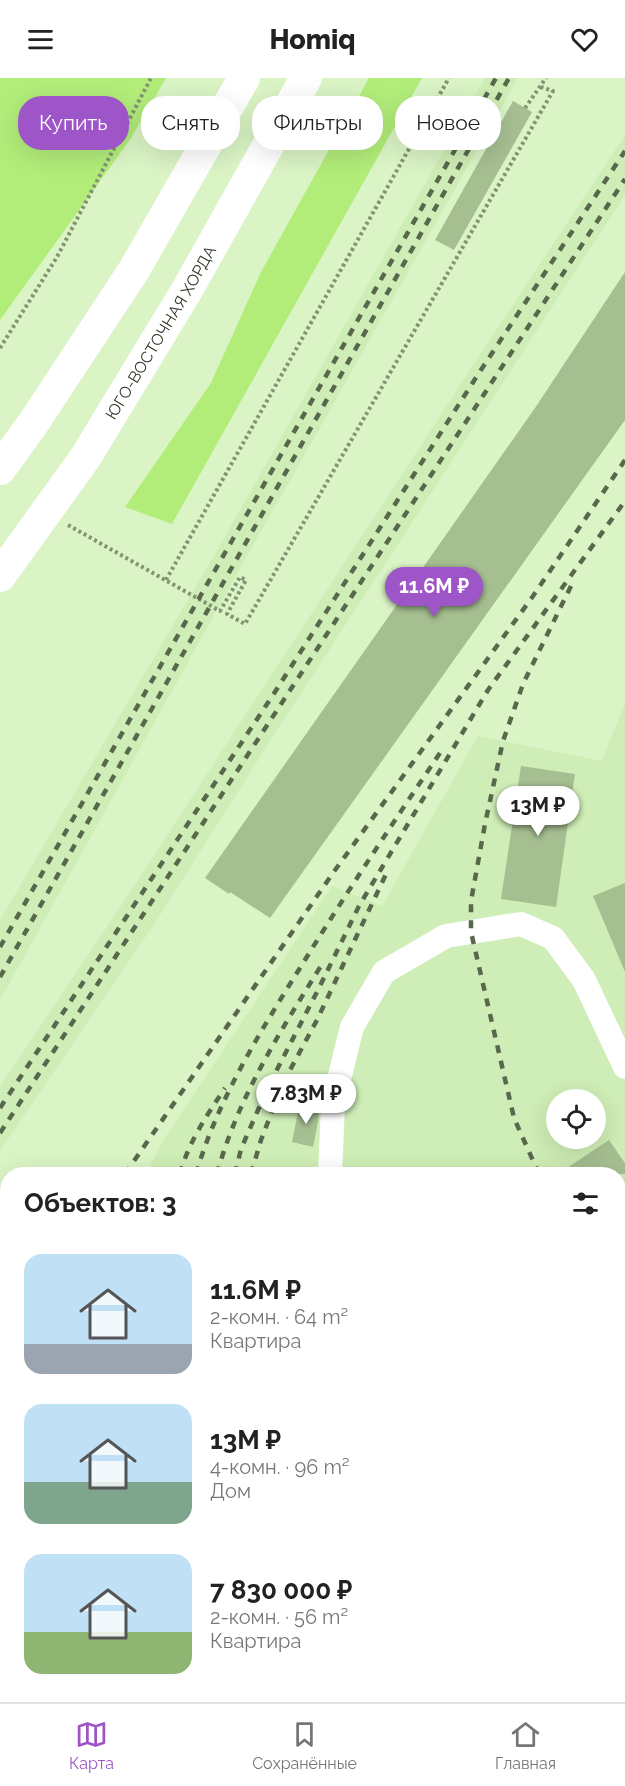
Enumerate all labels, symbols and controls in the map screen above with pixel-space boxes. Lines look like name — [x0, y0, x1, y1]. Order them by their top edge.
icon: menu — [24, 23, 57, 56]
icon: heart — [568, 23, 601, 56]
text: Homiq — [269, 24, 356, 55]
chip: Купить — [18, 96, 129, 150]
chip: Снять — [141, 96, 240, 150]
chip: Фильтры — [252, 96, 383, 150]
chip: Новое — [395, 96, 501, 150]
street label: ЮГО-ВОСТОЧНАЯ ХОРДА — [102, 242, 220, 423]
pin: 11.6M ₽ — [379, 567, 489, 618]
text: 11.6M ₽ — [399, 574, 469, 598]
pin: 13M ₽ — [496, 786, 580, 837]
text: 13M ₽ — [511, 793, 565, 817]
pin: 7.83M ₽ — [251, 1074, 361, 1125]
text: 7.83M ₽ — [270, 1081, 342, 1105]
map controls — [546, 1089, 606, 1149]
button: locate — [546, 1089, 606, 1149]
icon: filters — [569, 1187, 602, 1220]
text: Объектов: 3 — [24, 1188, 177, 1218]
text: 11.6M ₽ — [210, 1275, 301, 1305]
icon: home — [72, 1278, 144, 1350]
text: 2-комн. · 64 m² — [210, 1305, 348, 1329]
text: Квартира — [210, 1329, 301, 1353]
text: 13M ₽ — [210, 1425, 281, 1455]
icon: home — [72, 1428, 144, 1500]
text: 4-комн. · 96 m² — [210, 1455, 350, 1479]
text: Дом — [210, 1479, 251, 1503]
text: 7 830 000 ₽ — [210, 1575, 352, 1605]
icon: home — [72, 1578, 144, 1650]
text: 2-комн. · 56 m² — [210, 1605, 348, 1629]
text: Квартира — [210, 1629, 301, 1653]
tab: Карта — [69, 1718, 114, 1773]
tab: Сохранённые — [252, 1718, 357, 1773]
tab: Главная — [495, 1718, 556, 1773]

